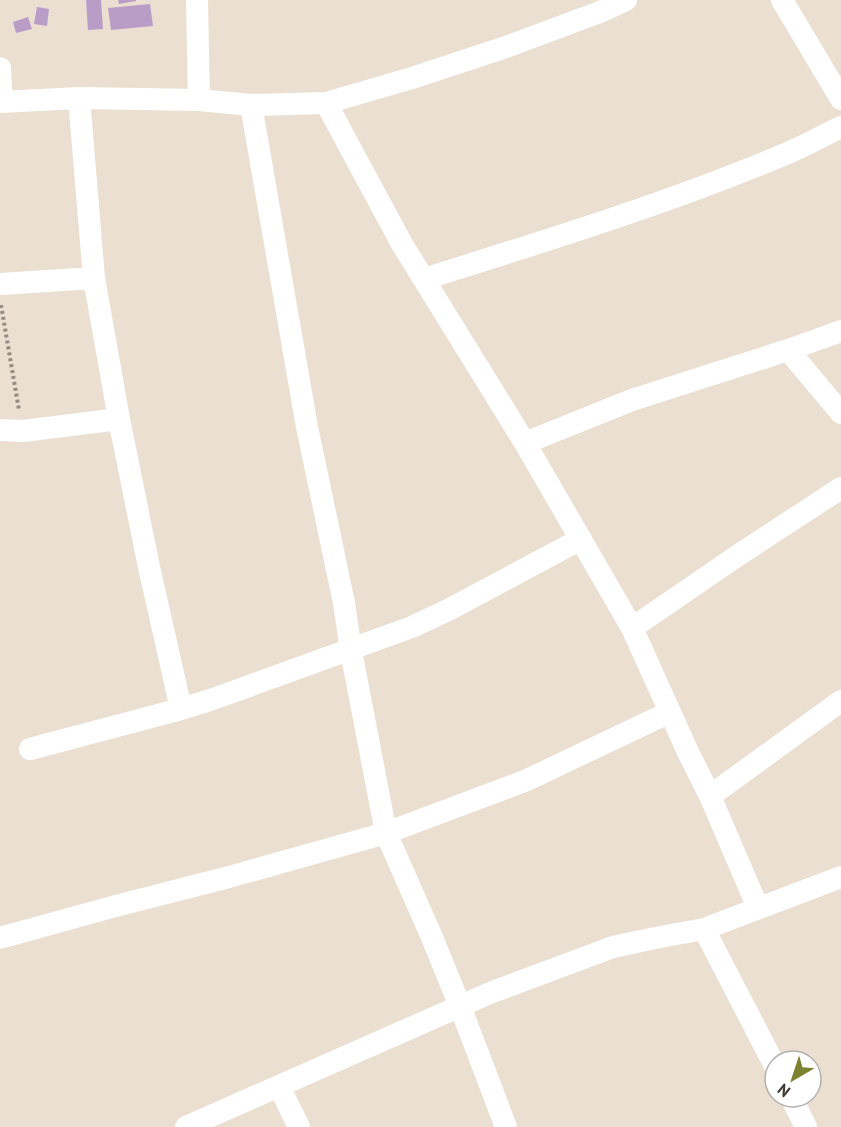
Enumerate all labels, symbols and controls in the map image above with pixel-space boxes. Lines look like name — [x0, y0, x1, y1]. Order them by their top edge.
north arrow — [763, 1049, 823, 1109]
text: N — [773, 1080, 794, 1102]

